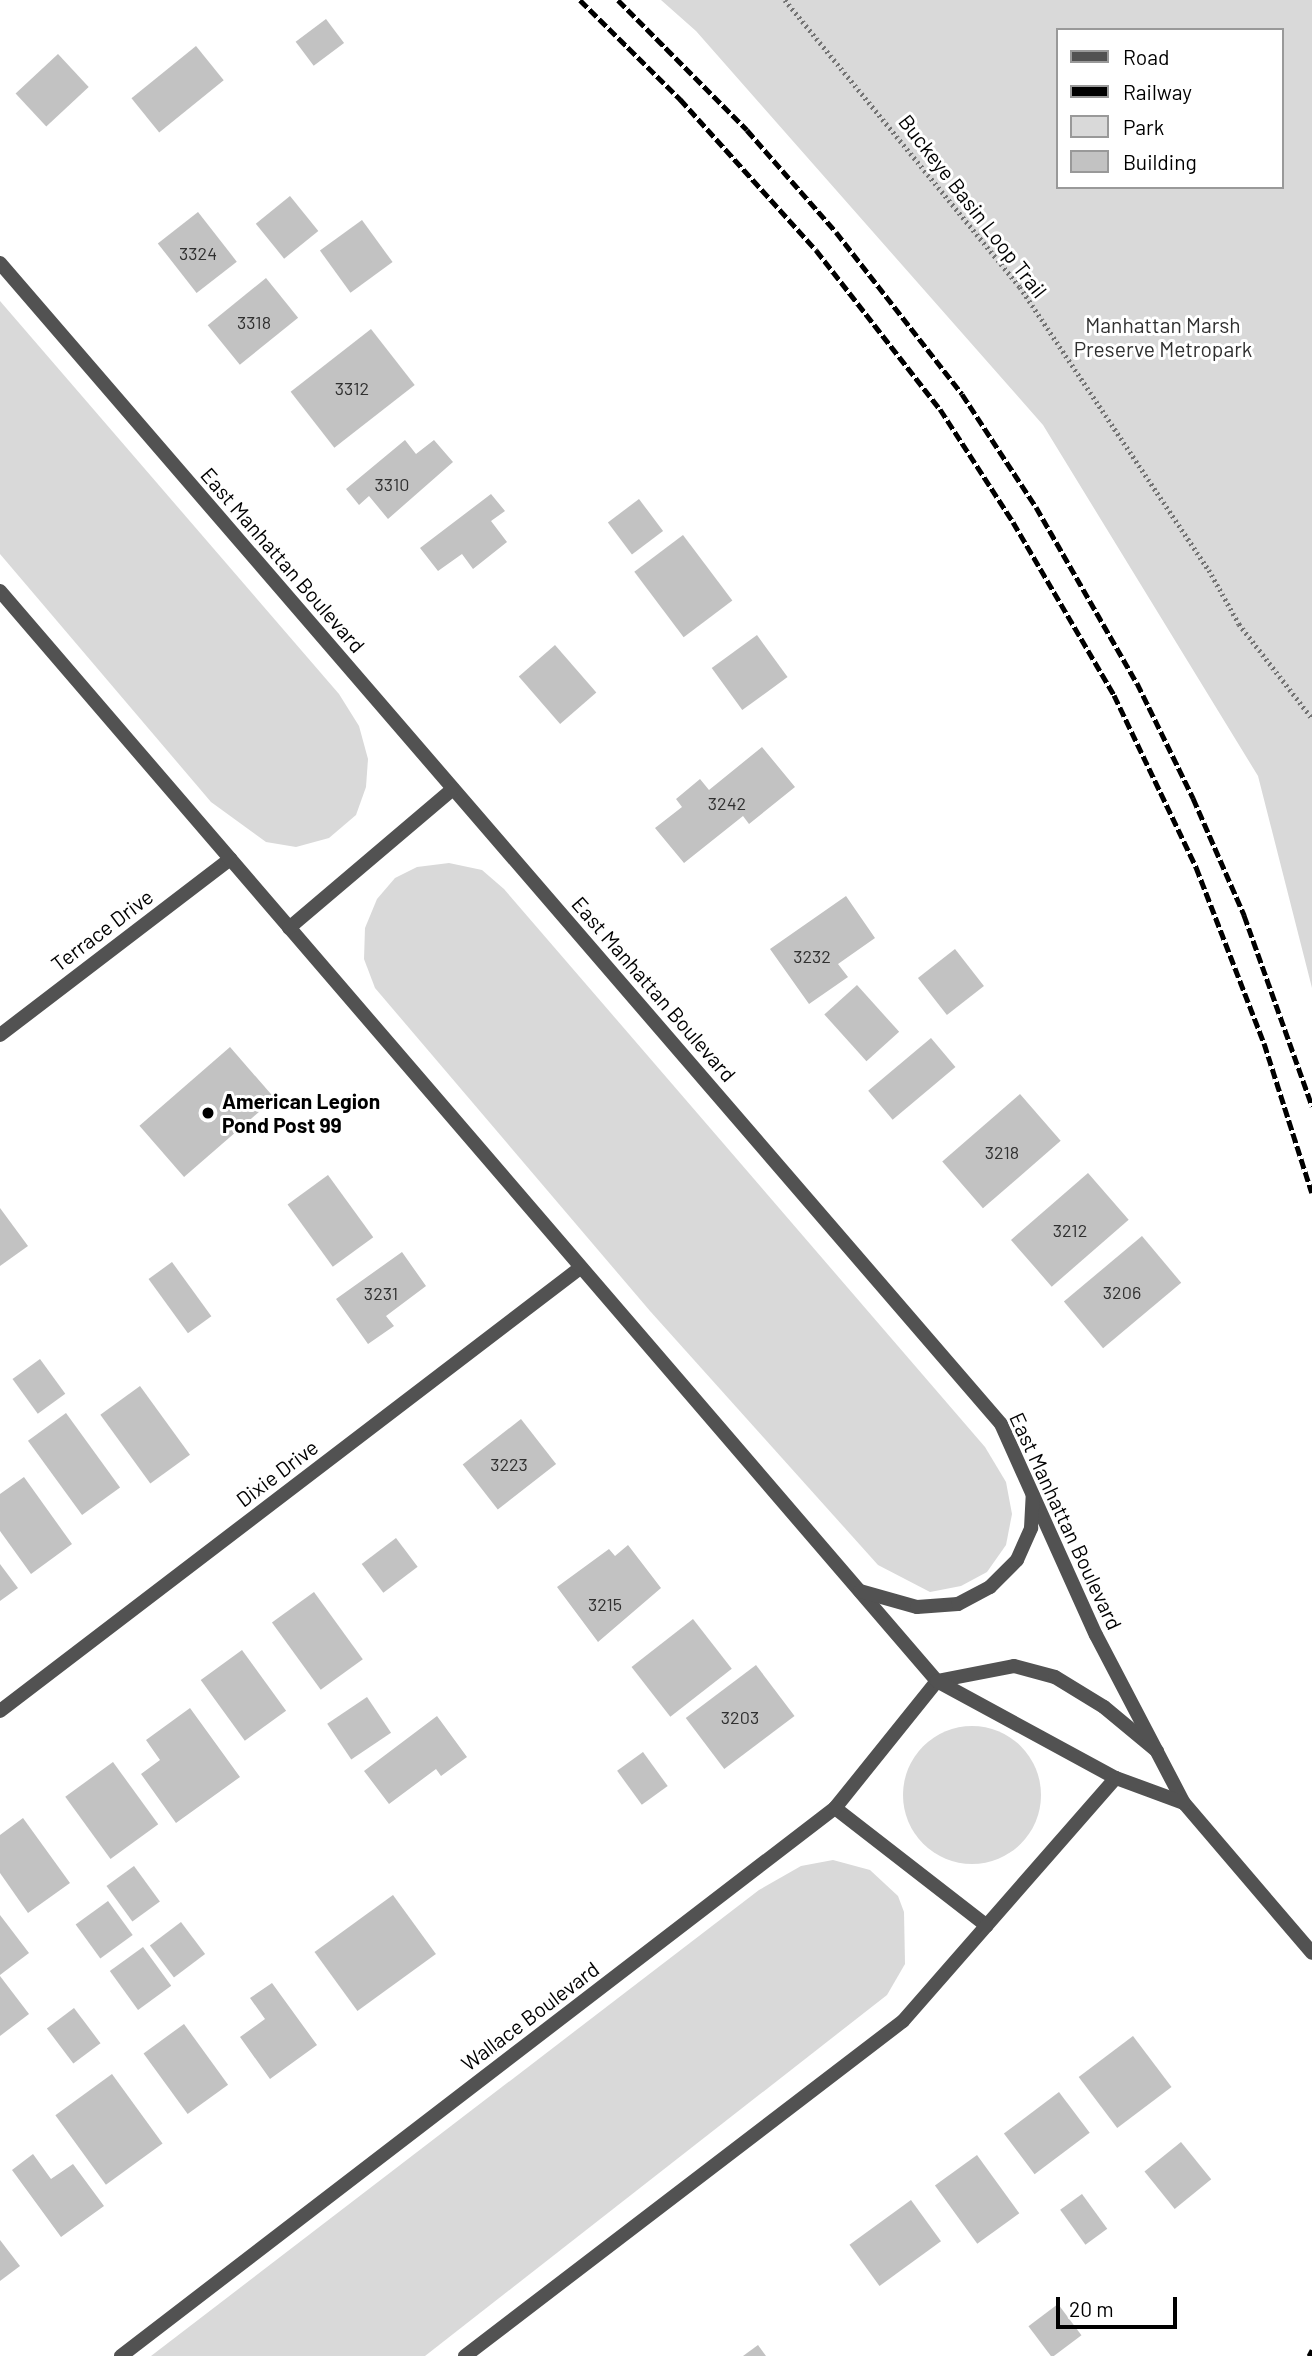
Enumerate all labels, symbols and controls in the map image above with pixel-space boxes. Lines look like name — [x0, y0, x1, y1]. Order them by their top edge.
legend — [1056, 28, 1284, 189]
text: Road — [1123, 44, 1169, 69]
text: Railway — [1123, 79, 1192, 104]
street label: Buckeye Basin Loop Trail — [894, 109, 1052, 303]
text: Park — [1123, 114, 1164, 139]
text: Building — [1123, 149, 1197, 174]
house number: 3324 — [179, 242, 217, 264]
house number: 3318 — [237, 311, 271, 333]
park label: Manhattan Marsh Preserve Metropark — [1074, 312, 1252, 362]
house number: 3312 — [335, 377, 369, 399]
street label: East Manhattan Boulevard — [196, 462, 370, 658]
house number: 3310 — [375, 473, 409, 495]
house number: 3242 — [708, 792, 746, 814]
street label: Terrace Drive — [46, 884, 158, 976]
street label: East Manhattan Boulevard — [567, 891, 741, 1087]
house number: 3232 — [793, 945, 831, 967]
place label: American Legion Pond Post 99 — [222, 1088, 380, 1138]
marker: American Legion Pond Post 99 — [200, 1105, 216, 1121]
house number: 3218 — [985, 1141, 1019, 1163]
house number: 3212 — [1053, 1219, 1087, 1241]
house number: 3206 — [1103, 1281, 1141, 1303]
house number: 3231 — [364, 1282, 398, 1304]
street label: East Manhattan Boulevard — [1004, 1408, 1128, 1634]
street label: Dixie Drive — [231, 1434, 323, 1512]
house number: 3223 — [490, 1453, 528, 1475]
house number: 3215 — [588, 1593, 622, 1615]
house number: 3203 — [721, 1706, 759, 1728]
street label: Wallace Boulevard — [456, 1956, 604, 2076]
scale bar — [1060, 2282, 1181, 2326]
text: 20 m — [1069, 2296, 1114, 2321]

